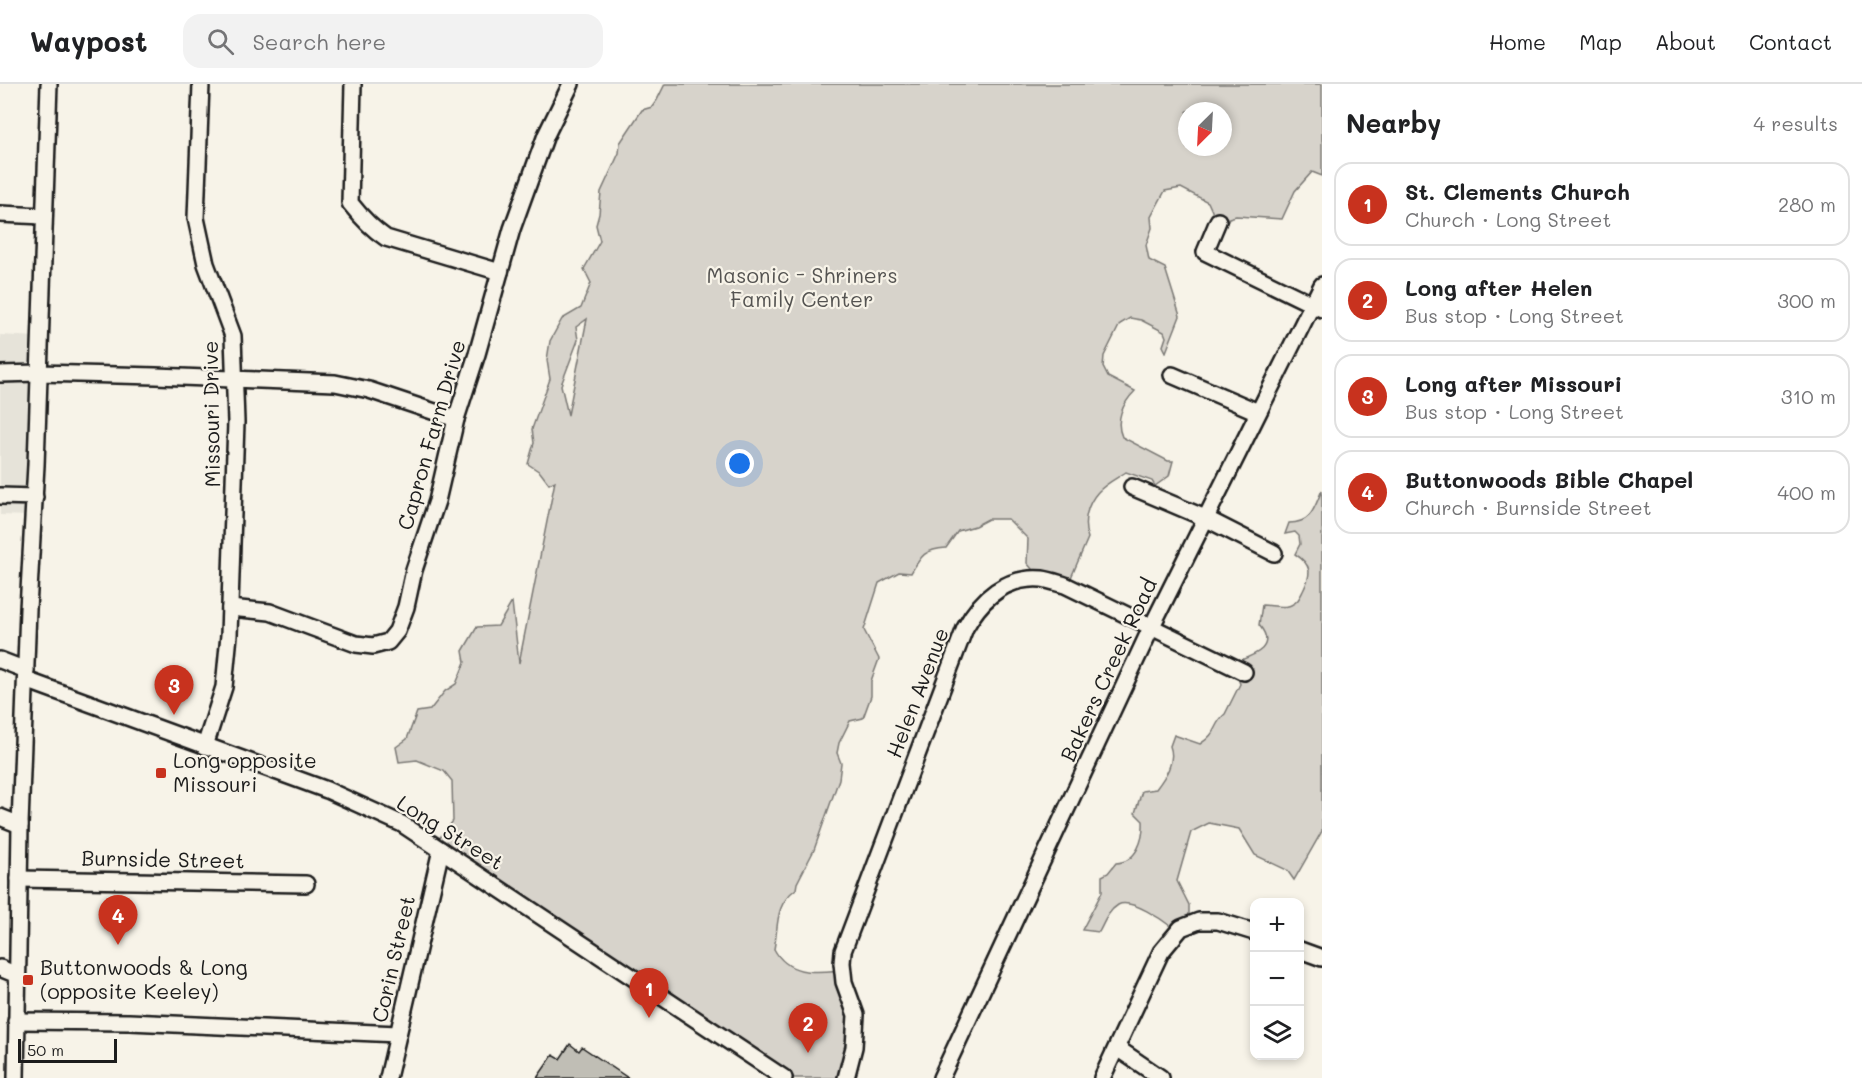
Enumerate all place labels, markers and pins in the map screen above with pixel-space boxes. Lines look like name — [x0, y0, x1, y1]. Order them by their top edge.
pin: 3 — [154, 666, 194, 715]
place label: Long opposite Missouri — [173, 746, 317, 797]
marker: Long opposite Missouri — [154, 766, 168, 780]
pin: 4 — [98, 896, 138, 945]
place label: Buttonwoods & Long (opposite Keeley) — [40, 953, 248, 1004]
pin: 1 — [630, 968, 668, 1018]
marker: Buttonwoods & Long (opposite Keeley) — [21, 973, 35, 987]
pin: 2 — [788, 1004, 828, 1053]

